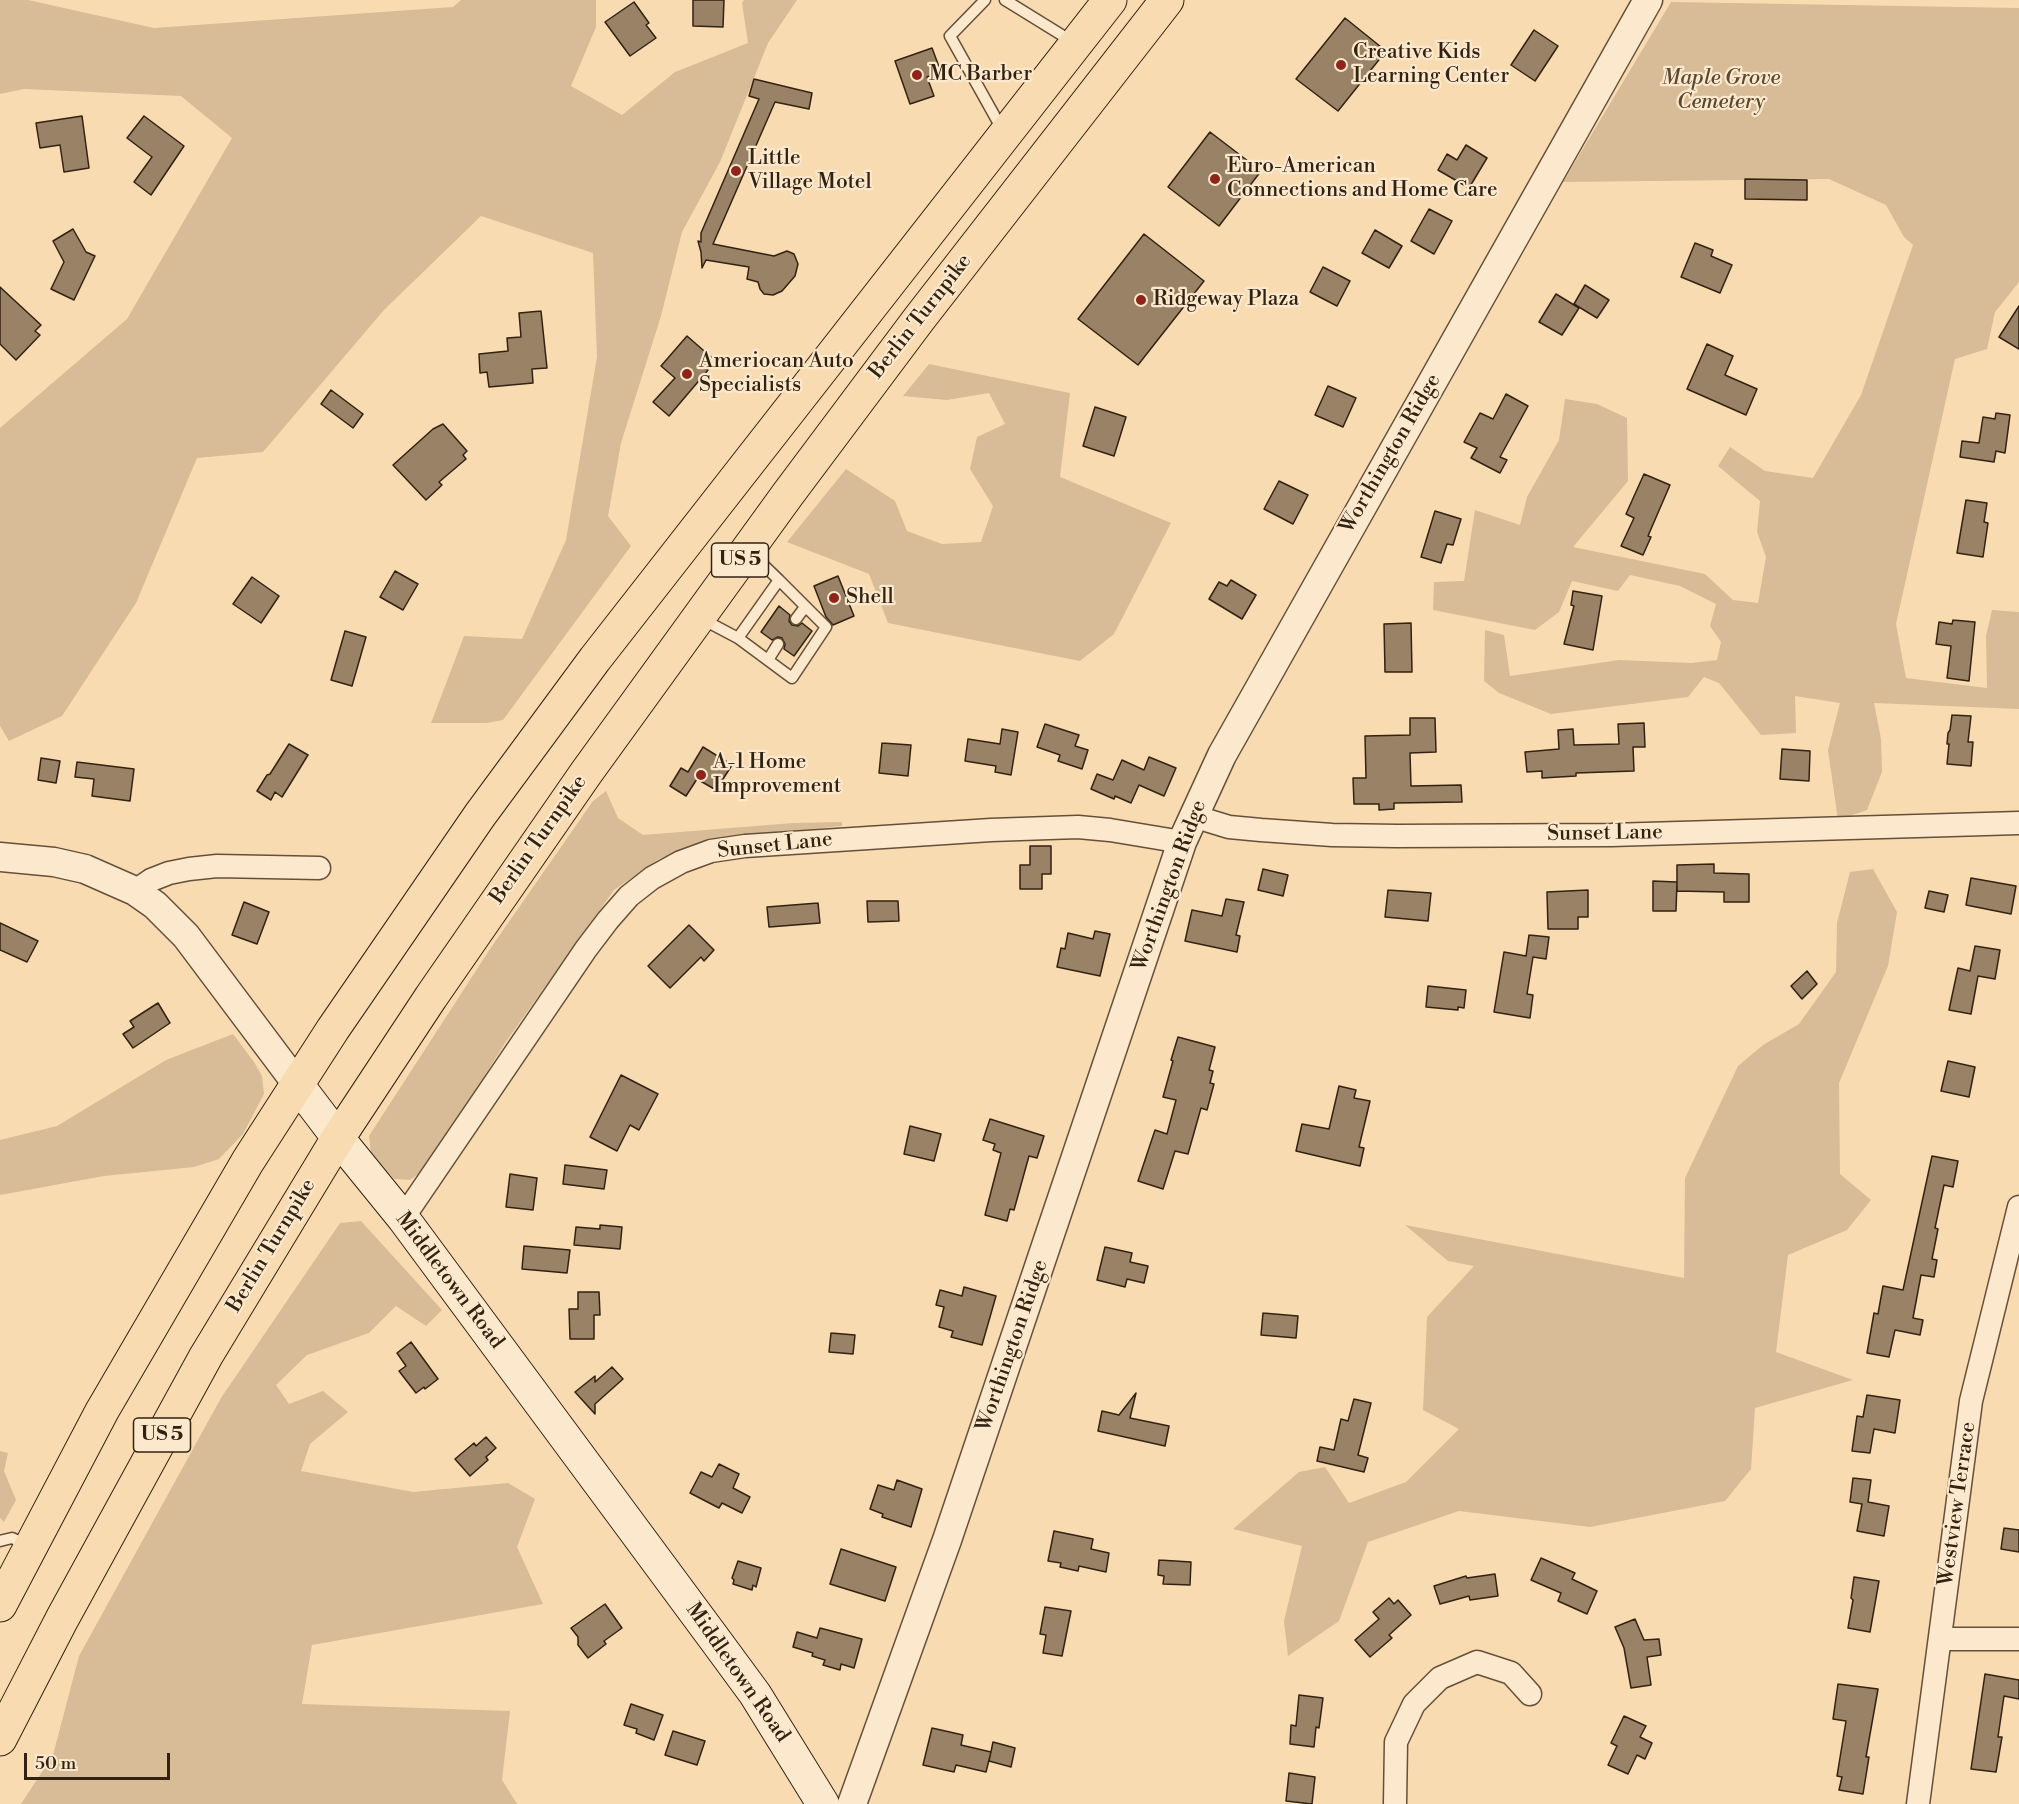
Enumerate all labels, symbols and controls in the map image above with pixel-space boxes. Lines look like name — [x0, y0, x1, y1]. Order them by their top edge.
place label: Creative Kids Learning Center — [1353, 40, 1509, 90]
marker: Creative Kids Learning Center — [1334, 58, 1348, 72]
place label: MC Barber — [929, 62, 1032, 88]
park label: Maple Grove Cemetery — [1662, 66, 1780, 116]
marker: MC Barber — [910, 68, 924, 82]
place label: Little Village Motel — [748, 146, 872, 196]
place label: Euro-American Connections and Home Care — [1227, 154, 1498, 204]
marker: Little Village Motel — [729, 164, 743, 178]
marker: Euro-American Connections and Home Care — [1208, 172, 1222, 186]
street label: Berlin Turnpike — [864, 250, 978, 384]
place label: Ridgeway Plaza — [1153, 287, 1299, 313]
marker: Ridgeway Plaza — [1134, 293, 1148, 307]
place label: Ameriocan Auto Specialists — [699, 349, 854, 399]
marker: Ameriocan Auto Specialists — [680, 367, 694, 381]
street label: Worthington Ridge — [1335, 370, 1447, 538]
road number: US 5 — [712, 543, 768, 577]
place label: Shell — [846, 585, 894, 611]
marker: Shell — [827, 591, 841, 605]
place label: A-1 Home Improvement — [713, 750, 841, 800]
marker: A-1 Home Improvement — [694, 768, 708, 782]
street label: Berlin Turnpike — [485, 771, 593, 909]
street label: Worthington Ridge — [1127, 797, 1213, 975]
street label: Sunset Lane — [1547, 820, 1663, 848]
street label: Sunset Lane — [716, 827, 834, 865]
street label: Berlin Turnpike — [222, 1175, 322, 1317]
street label: Middletown Road — [389, 1208, 509, 1354]
street label: Worthington Ridge — [972, 1257, 1054, 1435]
road number: US 5 — [134, 1418, 190, 1452]
street label: Westview Terrace — [1934, 1420, 1982, 1588]
street label: Middletown Road — [679, 1598, 795, 1748]
scale bar — [27, 1741, 172, 1779]
text: 50 m — [35, 1752, 76, 1775]

